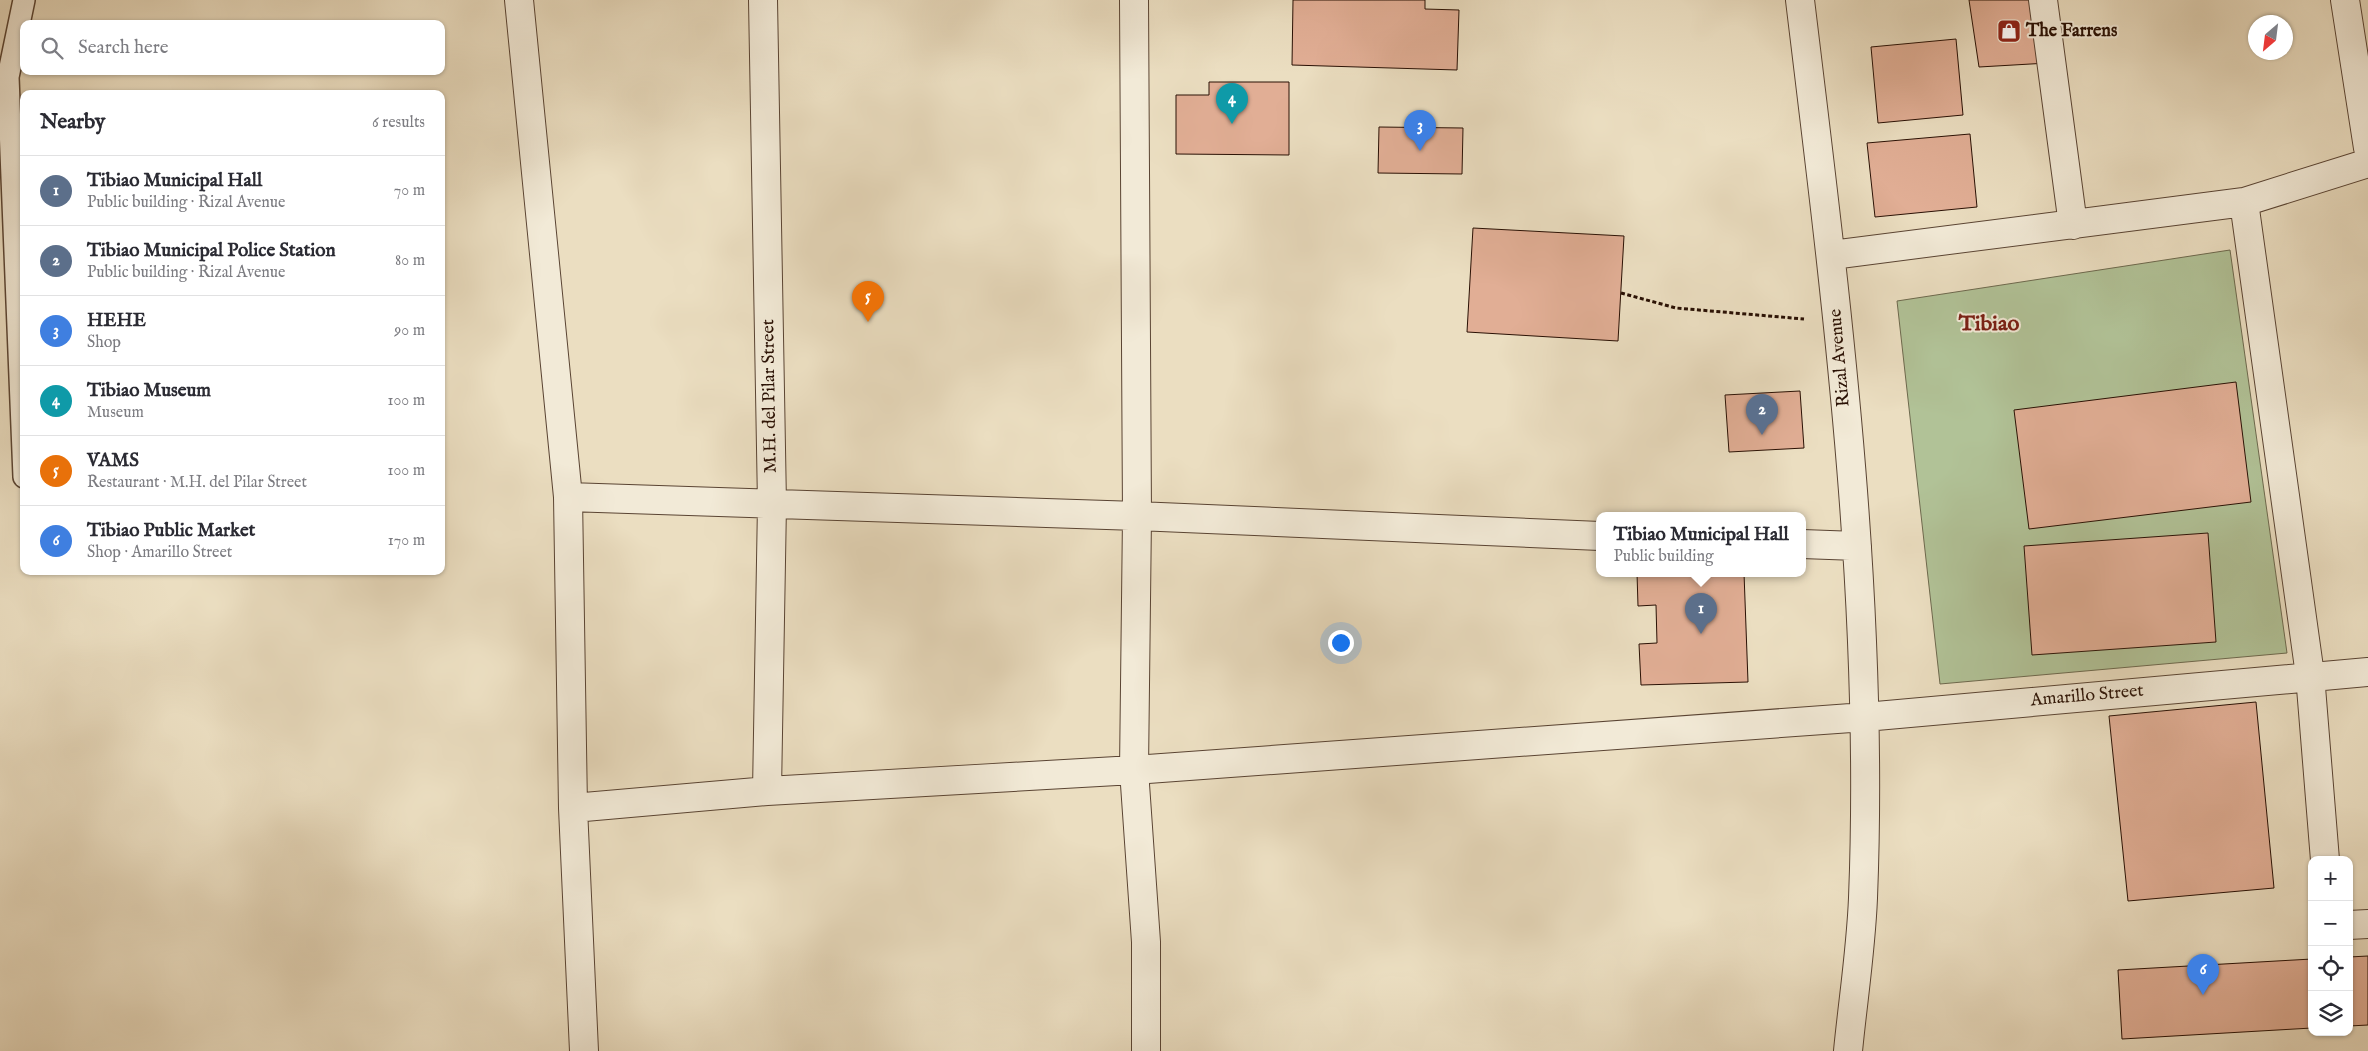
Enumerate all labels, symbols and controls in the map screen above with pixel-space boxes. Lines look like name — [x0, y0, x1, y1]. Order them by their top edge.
north arrow — [2248, 15, 2293, 60]
shop icon: The Farrens — [1996, 18, 2022, 44]
search box — [20, 20, 445, 75]
place label: The Farrens — [2025, 20, 2118, 43]
icon: search — [38, 34, 66, 62]
text: Search here — [78, 36, 169, 60]
pin: 4 — [1216, 83, 1248, 124]
text: Nearby — [40, 109, 105, 136]
pin: 3 — [1404, 110, 1436, 151]
text: 6 results — [372, 113, 425, 133]
text: Tibiao Municipal Hall — [87, 169, 262, 193]
text: 1 — [53, 181, 59, 201]
text: 70 m — [394, 181, 425, 201]
text: Public building · Rizal Avenue — [87, 193, 285, 213]
text: Tibiao Municipal Police Station — [87, 239, 336, 263]
text: 2 — [52, 251, 60, 271]
text: 80 m — [395, 251, 425, 271]
text: Public building · Rizal Avenue — [87, 263, 285, 283]
pin: 5 — [852, 281, 884, 322]
street label: Rizal Avenue — [1824, 308, 1856, 408]
text: HEHE — [87, 309, 146, 333]
district label: Tibiao — [1958, 310, 2020, 338]
street label: M.H. del Pilar Street — [757, 319, 783, 473]
text: 3 — [53, 321, 59, 341]
text: 90 m — [394, 321, 425, 341]
text: Shop — [87, 333, 121, 353]
text: Tibiao Museum — [87, 379, 211, 403]
text: 4 — [52, 391, 60, 411]
text: 100 m — [388, 391, 425, 411]
pin: 2 — [1746, 394, 1778, 435]
text: Museum — [87, 403, 144, 423]
text: VAMS — [87, 449, 139, 473]
text: 5 — [53, 461, 59, 481]
text: 100 m — [388, 461, 425, 481]
text: Restaurant · M.H. del Pilar Street — [87, 473, 307, 493]
popup — [1596, 512, 1806, 577]
text: Tibiao Public Market — [87, 519, 255, 543]
text: Tibiao Municipal Hall — [1613, 523, 1789, 547]
text: 6 — [53, 531, 59, 551]
text: 170 m — [388, 531, 425, 551]
text: Shop · Amarillo Street — [87, 543, 232, 563]
text: Public building — [1613, 547, 1714, 567]
pin: 1 — [1685, 593, 1717, 634]
your location — [1328, 630, 1354, 656]
street label: Amarillo Street — [2029, 680, 2144, 712]
map controls — [2308, 856, 2353, 1036]
button: + — [2308, 856, 2353, 901]
button: − — [2308, 901, 2353, 946]
button: locate — [2308, 946, 2353, 991]
pin: 6 — [2187, 954, 2219, 995]
button: layers — [2308, 991, 2353, 1036]

